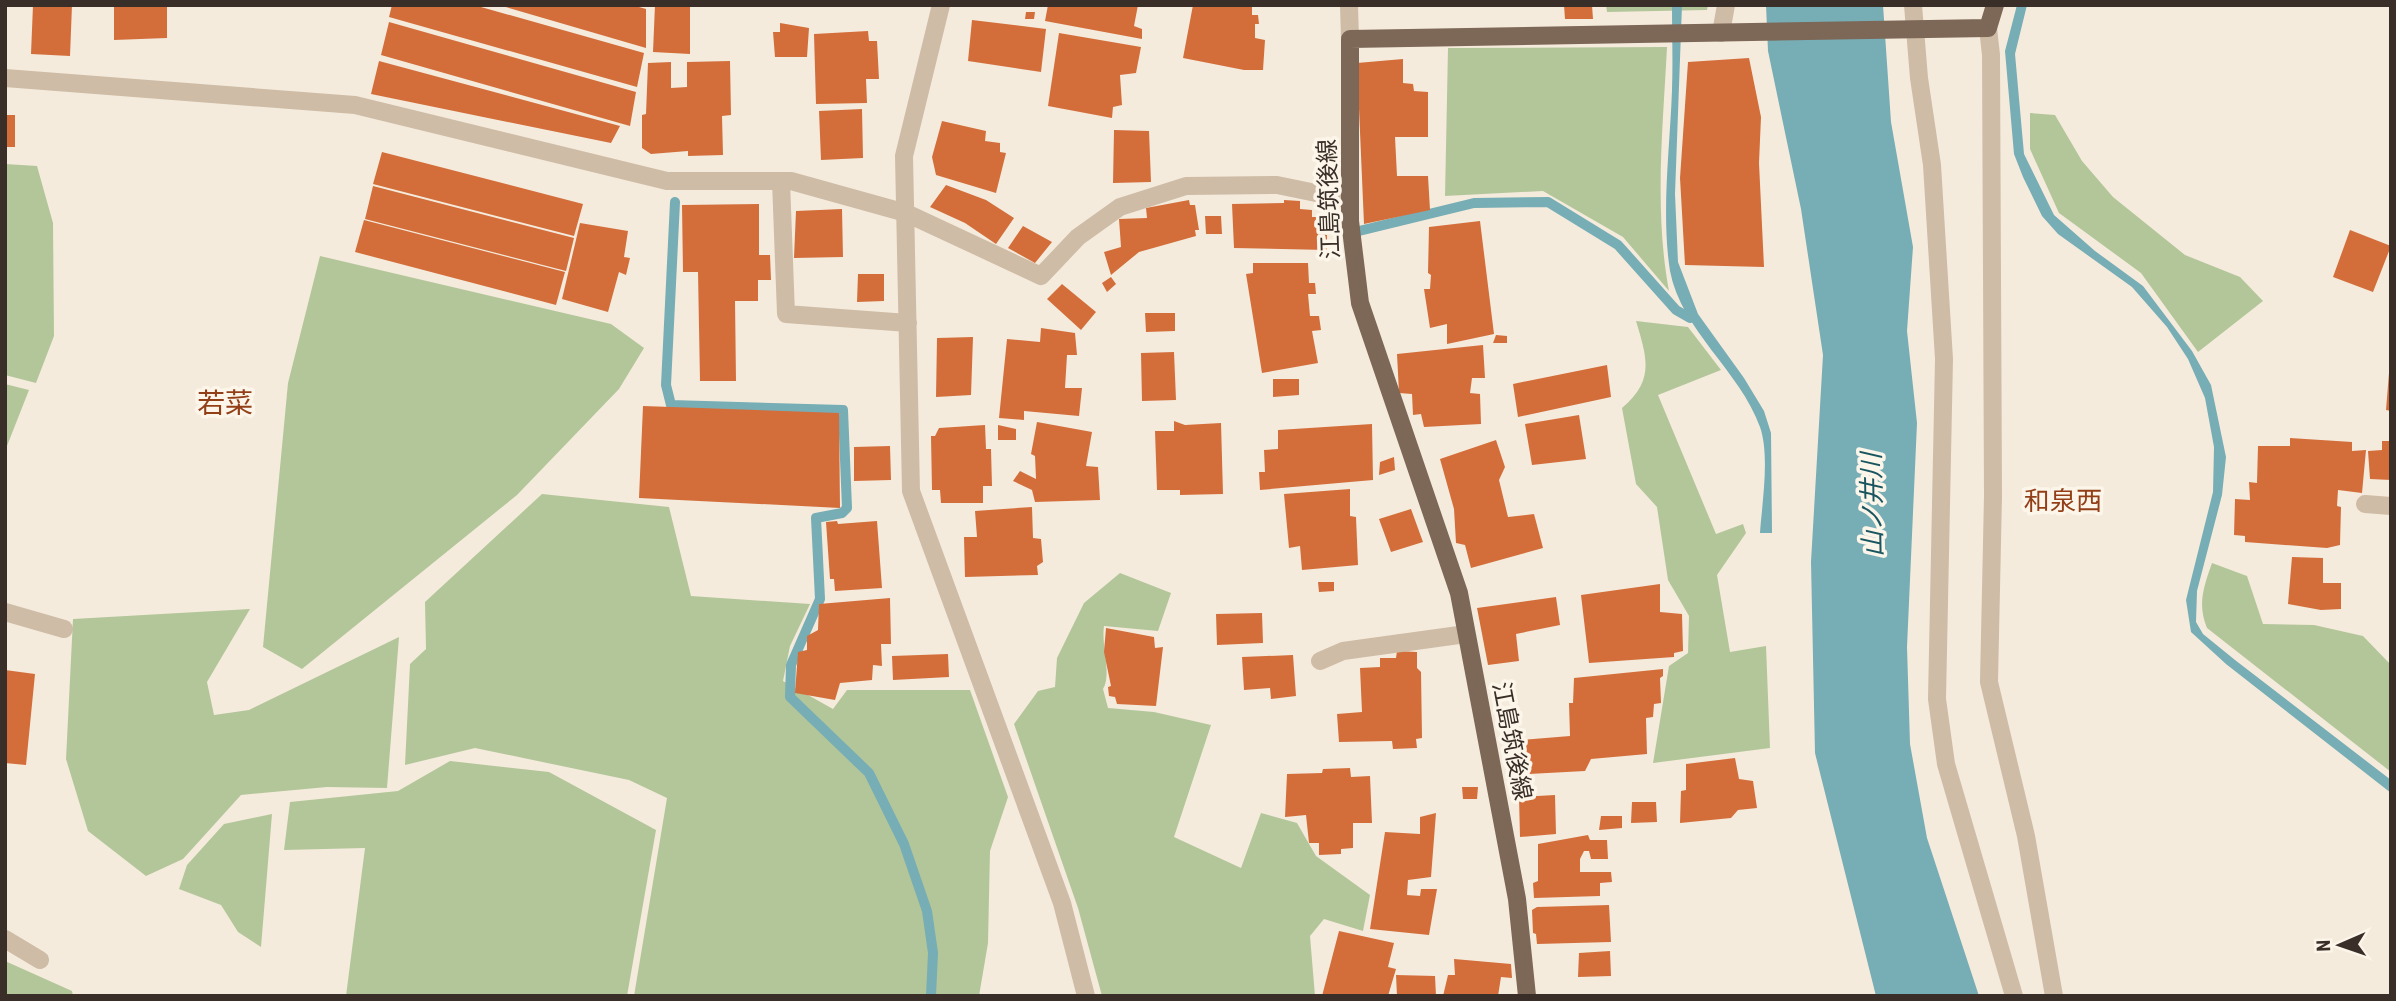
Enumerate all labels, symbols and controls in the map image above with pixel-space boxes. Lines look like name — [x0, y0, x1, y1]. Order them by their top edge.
street label: 江島筑後線 — [1313, 139, 1345, 259]
district label: 若菜 — [197, 387, 253, 420]
water label: 山ノ井川 — [1856, 450, 1888, 557]
district label: 和泉西 — [2024, 486, 2102, 516]
street label: 江島筑後線 — [1487, 679, 1537, 803]
north arrow — [2305, 910, 2375, 980]
text: N — [2312, 939, 2335, 952]

